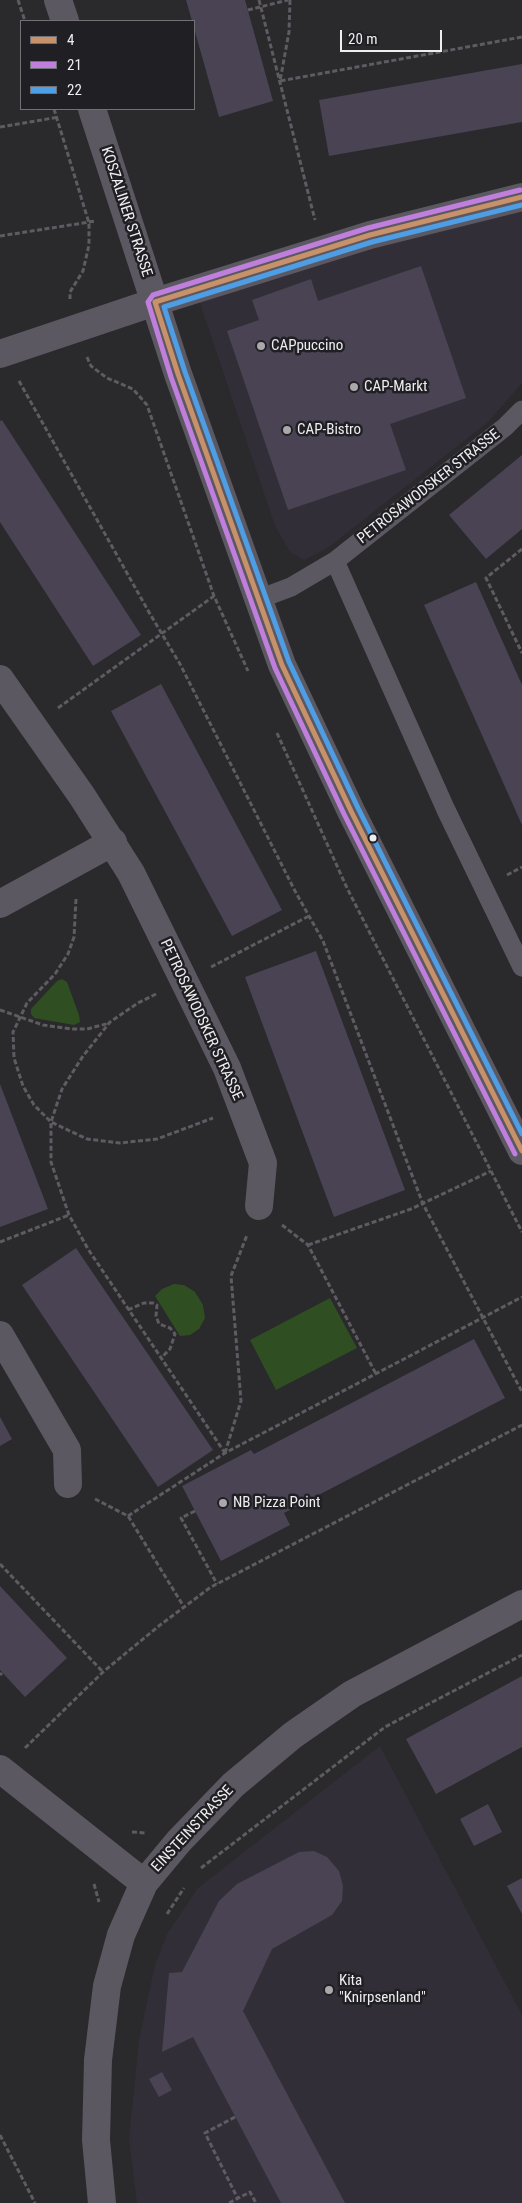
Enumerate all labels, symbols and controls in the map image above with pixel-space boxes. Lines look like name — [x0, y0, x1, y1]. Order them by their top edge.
legend — [20, 20, 195, 110]
scale bar — [342, 20, 444, 52]
text: 20 m — [348, 30, 378, 48]
text: 4 — [67, 31, 74, 49]
text: 21 — [67, 56, 82, 74]
text: 22 — [67, 81, 82, 99]
street label: KOSZALINER STRASSE — [96, 145, 156, 279]
place label: CAPpuccino — [271, 337, 343, 355]
marker: CAPpuccino — [255, 340, 267, 352]
place label: CAP-Markt — [364, 378, 427, 396]
marker: CAP-Markt — [348, 381, 360, 393]
place label: CAP-Bistro — [297, 421, 361, 439]
marker: CAP-Bistro — [281, 424, 293, 436]
street label: PETROSAWODSKER STRASSE — [354, 426, 504, 548]
unlabelled marker — [368, 833, 378, 843]
street label: PETROSAWODSKER STRASSE — [156, 937, 246, 1103]
place label: NB Pizza Point — [233, 1494, 320, 1512]
marker: NB Pizza Point — [217, 1497, 229, 1509]
street label: EINSTEINSTRASSE — [148, 1782, 238, 1876]
place label: Kita "Knirpsenland" — [339, 1972, 426, 2007]
marker: Kita "Knirpsenland" — [323, 1984, 335, 1996]

